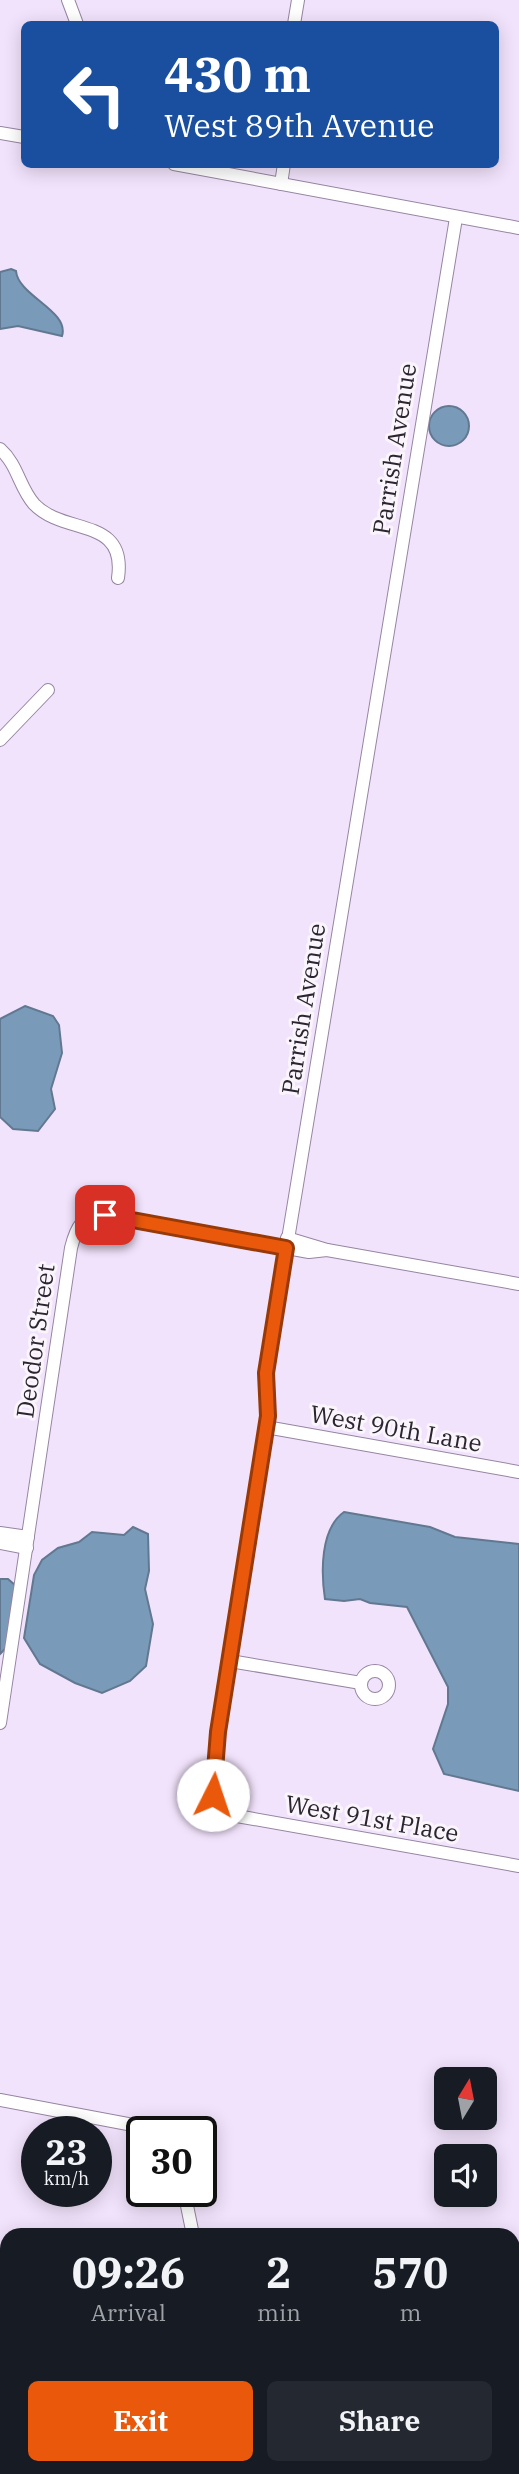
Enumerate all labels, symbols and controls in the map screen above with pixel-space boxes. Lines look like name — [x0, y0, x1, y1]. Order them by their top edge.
text: 430 m — [164, 42, 311, 105]
icon: left — [49, 49, 140, 140]
text: West 89th Avenue — [164, 104, 434, 146]
street label: Parrish Avenue — [365, 361, 423, 537]
street label: Parrish Avenue — [274, 921, 332, 1097]
pin — [75, 1185, 135, 1245]
icon: arrive — [86, 1196, 124, 1234]
street label: Deodor Street — [8, 1262, 62, 1420]
street label: West 90th Lane — [308, 1397, 485, 1459]
position arrow — [176, 1758, 250, 1832]
street label: West 91st Place — [283, 1787, 461, 1849]
north arrow — [434, 2067, 497, 2130]
map controls — [434, 2067, 497, 2207]
speed limit sign: 30 — [126, 2116, 217, 2207]
text: 23 — [45, 2129, 88, 2175]
button: sound — [434, 2144, 497, 2207]
text: km/h — [44, 2167, 89, 2190]
text: 09:26 — [72, 2245, 185, 2300]
text: 2 — [266, 2245, 292, 2300]
text: 570 — [373, 2245, 448, 2300]
text: Arrival — [91, 2297, 166, 2327]
text: min — [257, 2297, 301, 2327]
text: m — [399, 2297, 421, 2327]
button: Exit — [28, 2381, 253, 2461]
button: Share — [267, 2381, 492, 2461]

